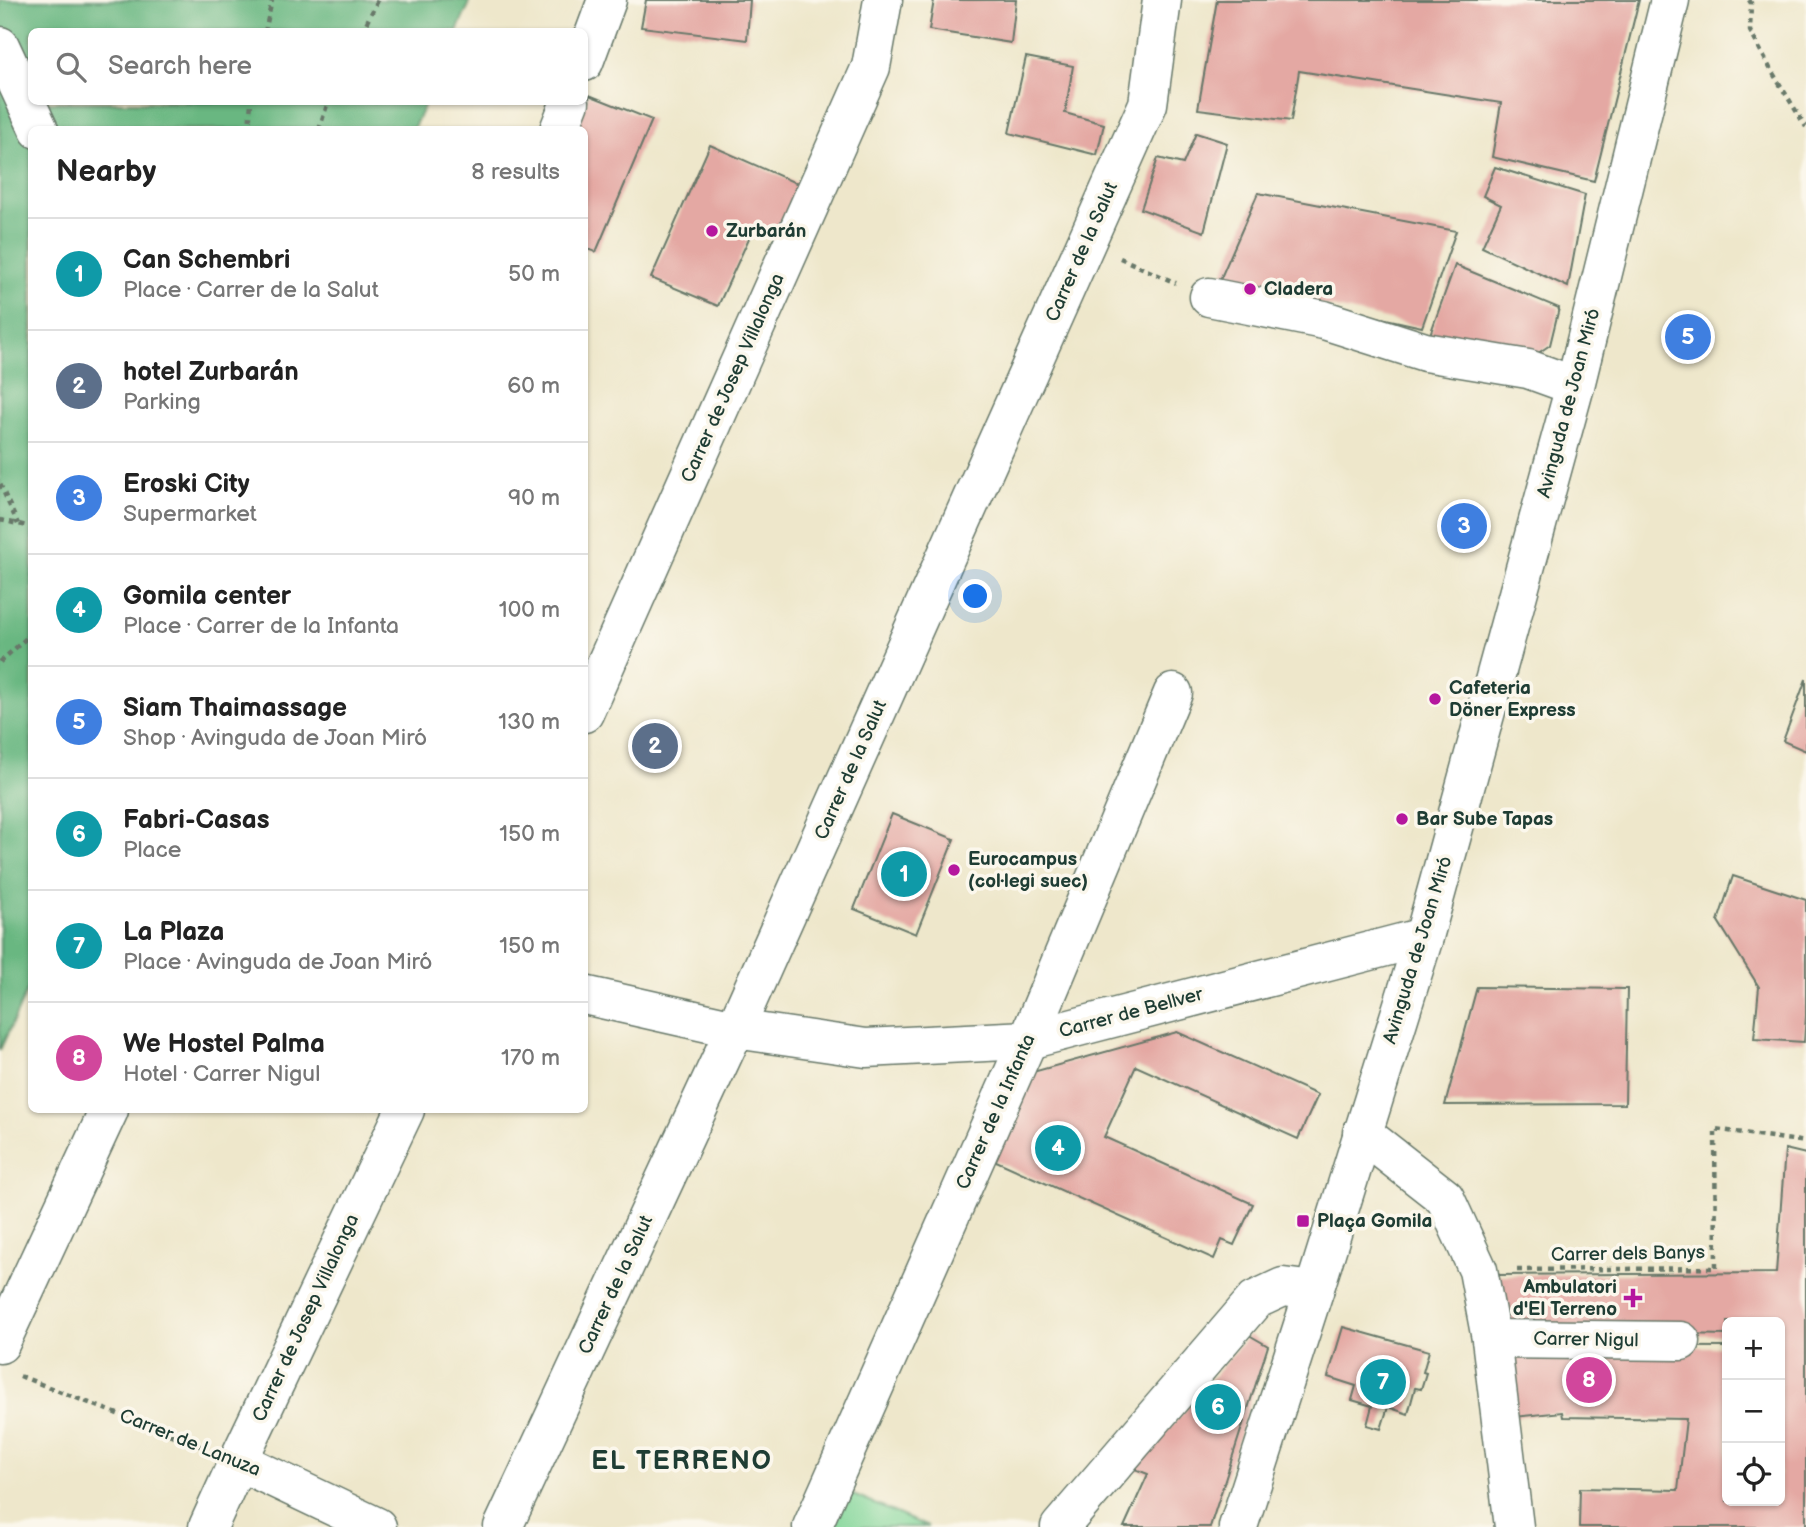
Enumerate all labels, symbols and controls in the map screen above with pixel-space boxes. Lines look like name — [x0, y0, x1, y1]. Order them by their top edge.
search box — [28, 28, 588, 105]
icon: search — [52, 48, 90, 86]
text: Search here — [108, 51, 252, 82]
text: Nearby — [56, 154, 156, 190]
text: 8 results — [471, 158, 560, 186]
street label: Carrer de la Salut — [1041, 178, 1123, 325]
place label: Zurbarán — [726, 220, 806, 243]
marker: Zurbarán — [704, 223, 720, 239]
text: Can Schembri — [123, 245, 290, 276]
text: 1 — [74, 260, 84, 288]
text: 50 m — [508, 260, 560, 288]
street label: Carrer de Josep Villalonga — [676, 270, 790, 486]
text: Place · Carrer de la Salut — [123, 276, 379, 304]
place label: Cladera — [1264, 278, 1333, 301]
marker: Cladera — [1242, 281, 1258, 297]
street label: Avinguda de Joan Miró — [1533, 306, 1605, 500]
pin: 5 — [1665, 311, 1711, 363]
text: hotel Zurbarán — [123, 357, 299, 388]
text: 2 — [72, 372, 86, 400]
text: 60 m — [507, 372, 560, 400]
text: Parking — [123, 388, 201, 416]
text: Eroski City — [123, 469, 250, 500]
text: 3 — [72, 484, 86, 512]
text: 90 m — [508, 484, 560, 512]
text: Supermarket — [123, 500, 257, 528]
pin: 3 — [1441, 500, 1487, 552]
your location — [958, 579, 992, 613]
text: Gomila center — [123, 581, 291, 612]
text: 4 — [72, 596, 86, 624]
text: 100 m — [499, 596, 560, 624]
text: Place · Carrer de la Infanta — [123, 612, 399, 640]
place label: Cafeteria Döner Express — [1449, 677, 1576, 722]
marker: Cafeteria Döner Express — [1427, 691, 1443, 707]
text: Siam Thaimassage — [123, 693, 347, 724]
street label: Carrer de la Salut — [810, 696, 892, 843]
text: 5 — [72, 708, 86, 736]
text: 130 m — [498, 708, 560, 736]
pin: 2 — [632, 720, 678, 772]
text: Shop · Avinguda de Joan Miró — [123, 724, 427, 752]
text: Fabri-Casas — [123, 805, 269, 836]
place label: Bar Sube Tapas — [1416, 808, 1553, 831]
marker: Bar Sube Tapas — [1394, 811, 1410, 827]
text: 6 — [72, 820, 86, 848]
text: 150 m — [499, 820, 560, 848]
text: Place — [123, 836, 181, 864]
pin: 1 — [881, 848, 927, 900]
place label: Eurocampus (col·legi suec) — [968, 848, 1088, 893]
street label: Avinguda de Joan Miró — [1378, 853, 1458, 1047]
marker: Eurocampus (col·legi suec) — [946, 862, 962, 878]
text: La Plaza — [123, 917, 224, 948]
text: 7 — [73, 932, 85, 960]
text: 150 m — [499, 932, 560, 960]
text: Place · Avinguda de Joan Miró — [123, 948, 432, 976]
street label: Carrer de Bellver — [1057, 982, 1207, 1043]
text: We Hostel Palma — [123, 1029, 325, 1060]
street label: Carrer de la Infanta — [951, 1031, 1041, 1193]
text: 8 — [72, 1044, 86, 1072]
text: 170 m — [501, 1044, 560, 1072]
text: Hotel · Carrer Nigul — [123, 1060, 320, 1088]
pin: 4 — [1035, 1122, 1081, 1174]
place label: Plaça Gomila — [1317, 1210, 1432, 1233]
street label: Carrer de Josep Villalonga — [248, 1211, 364, 1425]
street label: Carrer de la Salut — [574, 1212, 658, 1358]
marker: Plaça Gomila — [1295, 1213, 1311, 1229]
street label: Carrer dels Banys — [1551, 1241, 1705, 1267]
place label: Ambulatori d'El Terreno — [1513, 1276, 1617, 1321]
marker: Ambulatori d'El Terreno — [1623, 1288, 1643, 1308]
map controls — [1722, 1317, 1785, 1506]
button: + — [1722, 1317, 1785, 1380]
street label: Carrer Nigul — [1533, 1328, 1639, 1352]
pin: 8 — [1566, 1354, 1612, 1406]
pin: 7 — [1360, 1356, 1406, 1408]
button: − — [1722, 1380, 1785, 1443]
pin: 6 — [1195, 1381, 1241, 1433]
street label: Carrer de Lanuza — [116, 1404, 264, 1482]
button: locate — [1722, 1443, 1785, 1506]
district label: EL TERRENO — [591, 1446, 773, 1477]

